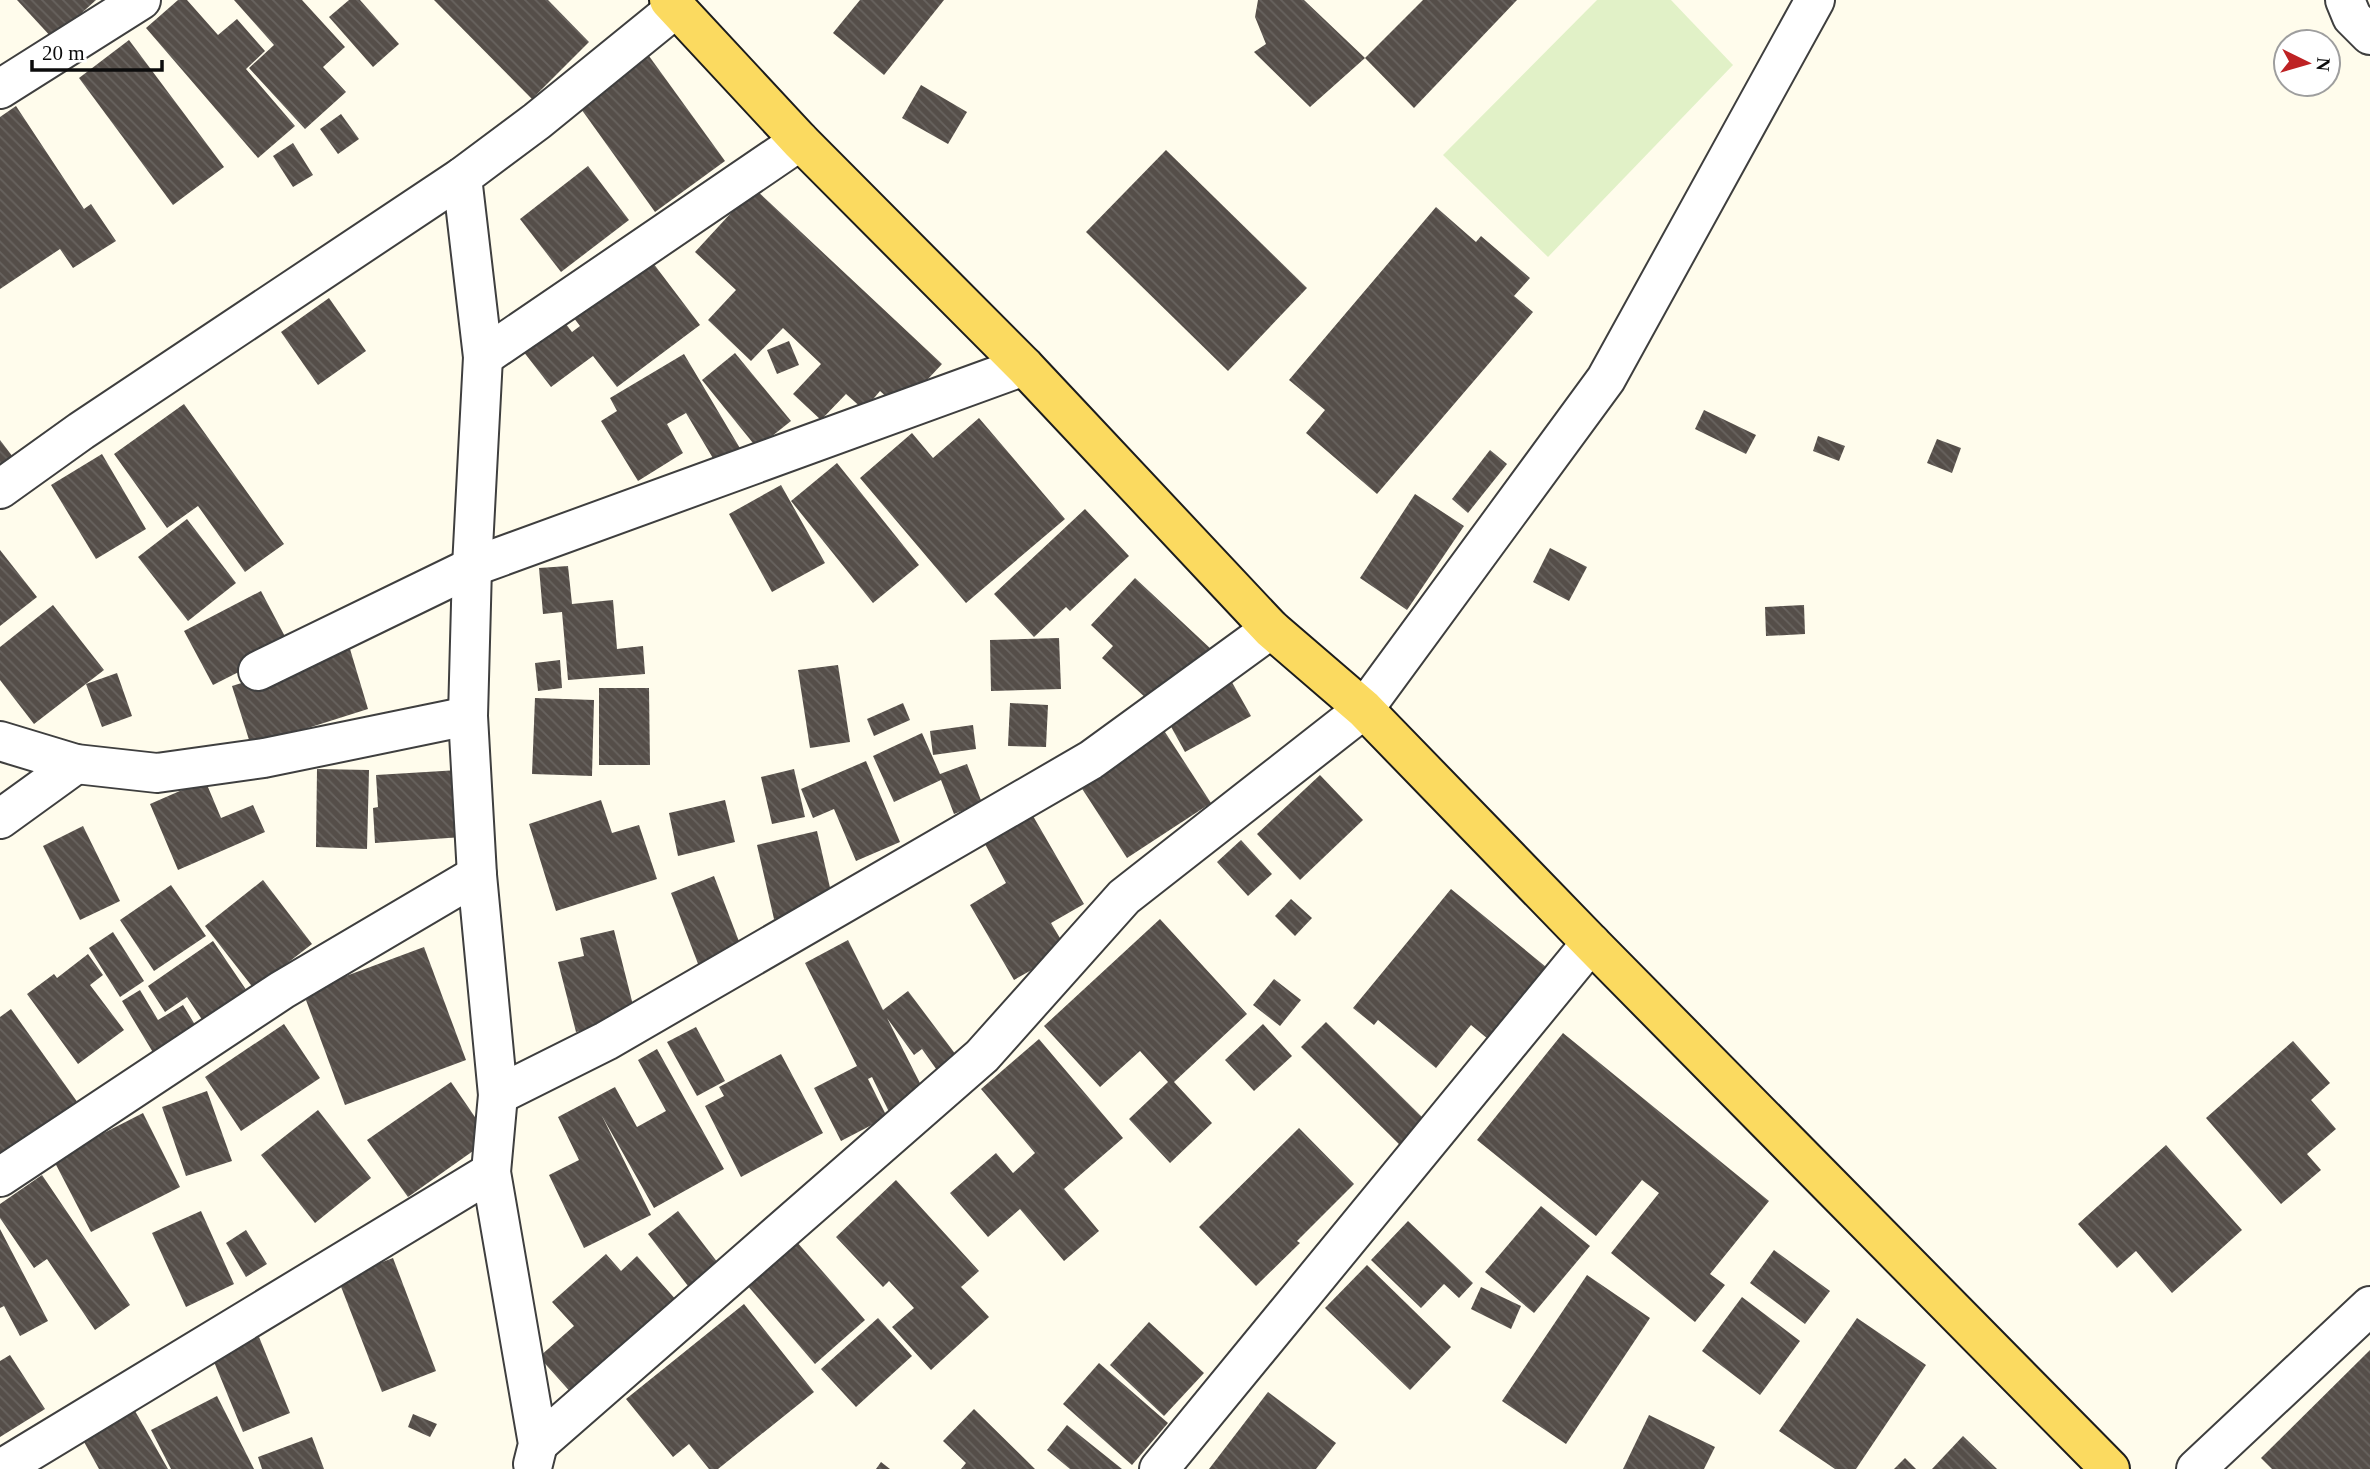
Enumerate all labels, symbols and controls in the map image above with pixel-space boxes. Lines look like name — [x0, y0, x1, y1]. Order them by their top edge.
scale bar — [32, 28, 161, 72]
north arrow — [2272, 28, 2342, 98]
text: 20 m — [42, 41, 85, 65]
text: N — [2312, 57, 2334, 72]

